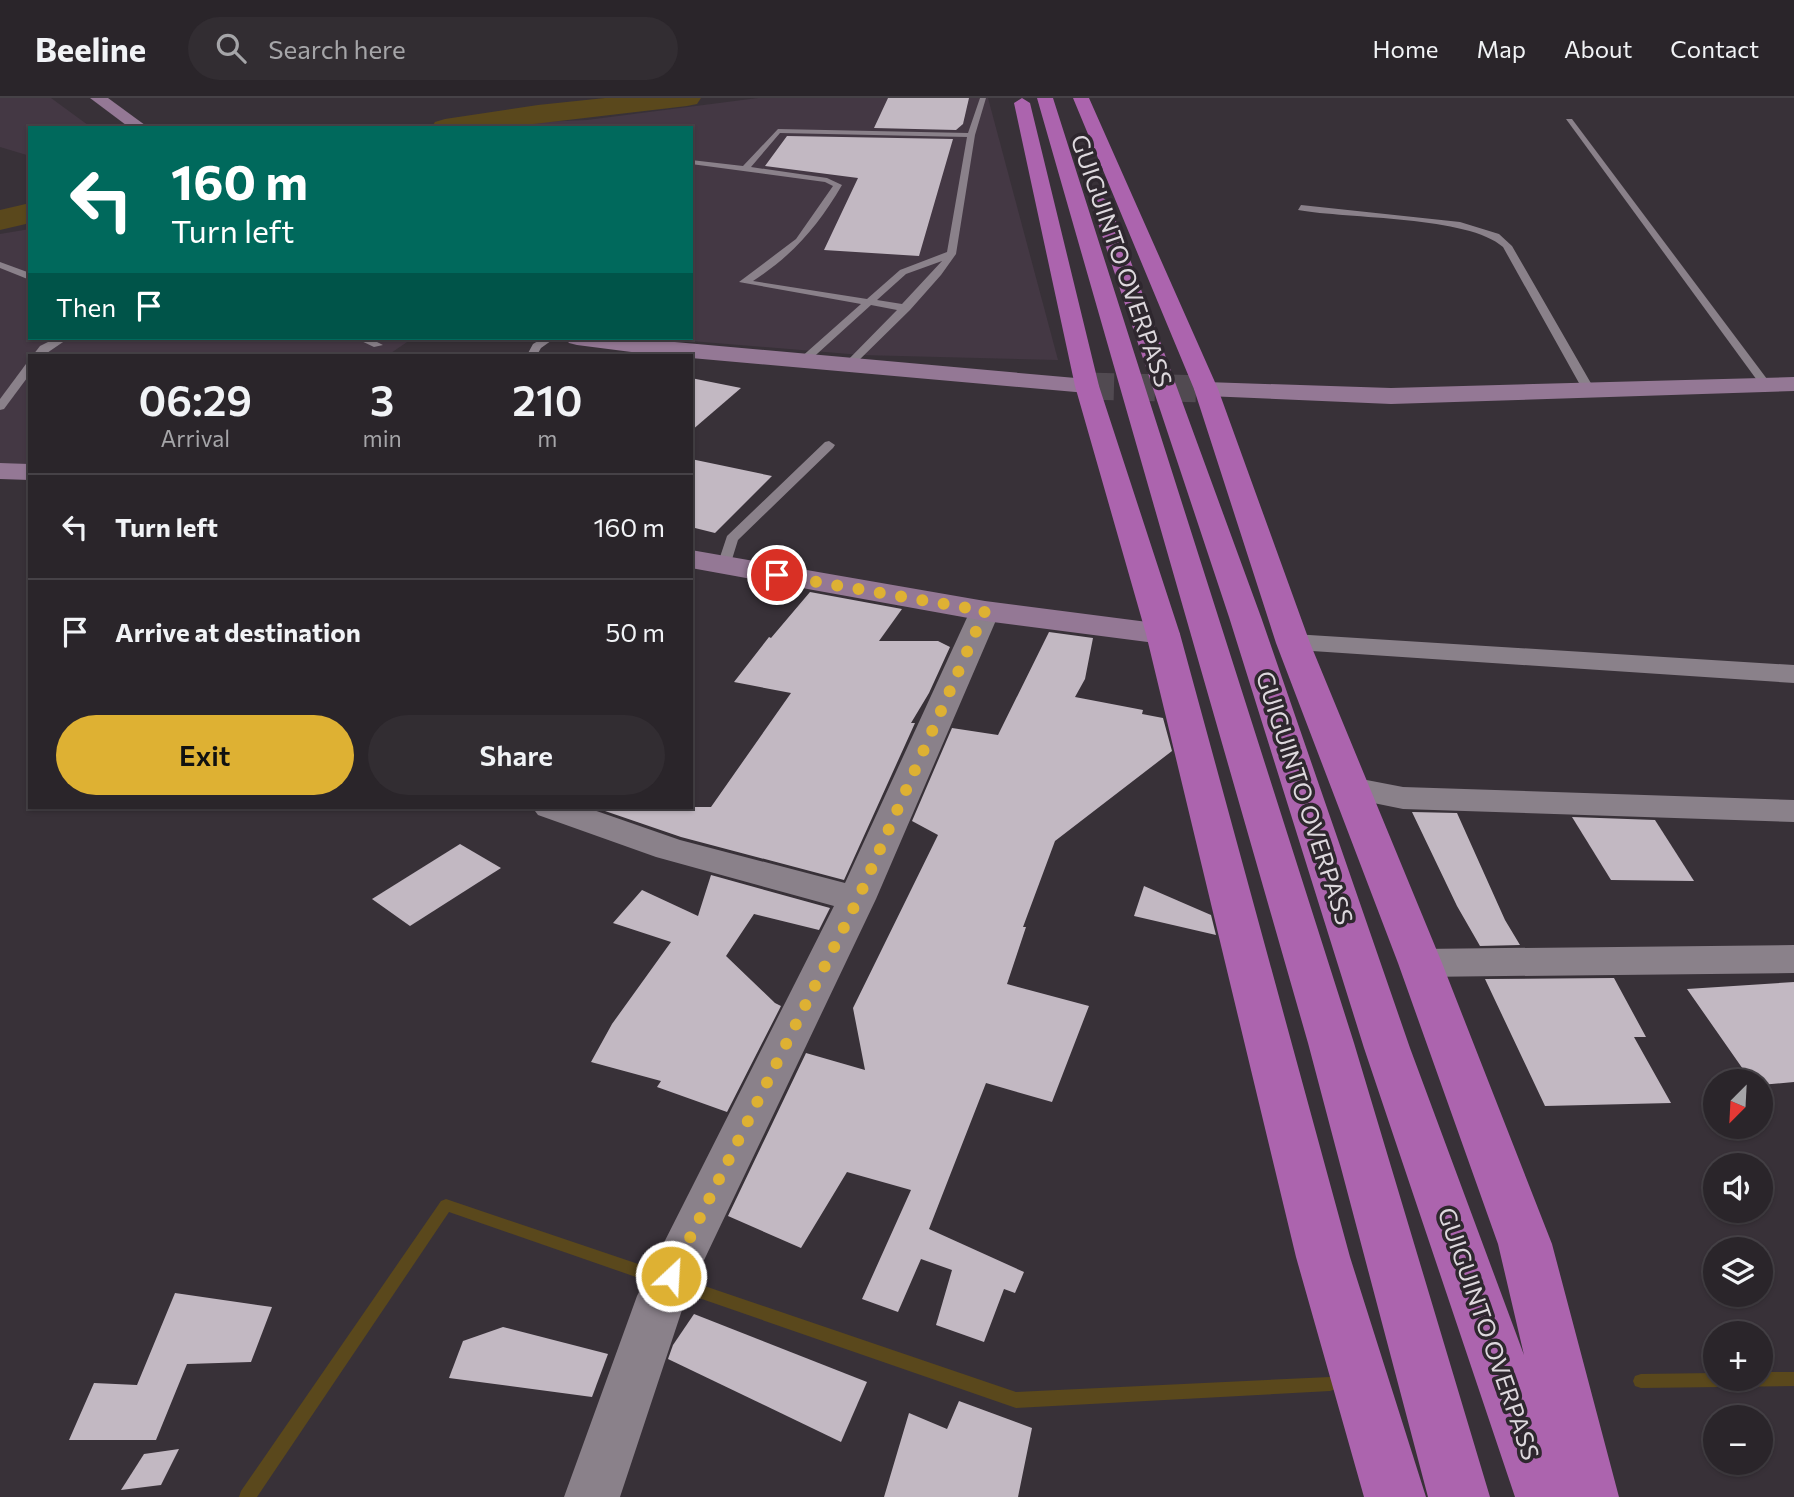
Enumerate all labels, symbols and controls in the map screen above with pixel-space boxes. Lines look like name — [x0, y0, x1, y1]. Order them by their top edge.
search box — [188, 17, 678, 80]
text: Beeline — [35, 28, 146, 69]
icon: search — [212, 29, 250, 67]
text: Search here — [268, 33, 406, 64]
text: Home — [1373, 34, 1439, 63]
text: Map — [1477, 34, 1526, 63]
text: About — [1564, 34, 1632, 63]
text: Contact — [1670, 34, 1759, 63]
street label: GUIGUINTO OVERPASS — [1066, 131, 1179, 391]
text: 160 m — [171, 150, 308, 210]
icon: left — [56, 154, 147, 245]
text: Turn left — [171, 210, 295, 250]
icon: arrive — [130, 287, 168, 325]
text: Then — [56, 291, 116, 322]
text: 06:29 — [139, 373, 252, 425]
text: 3 — [370, 373, 394, 425]
text: 210 — [512, 373, 582, 425]
text: Arrival — [160, 424, 230, 452]
text: min — [363, 424, 402, 452]
text: m — [537, 424, 557, 452]
icon: left — [56, 508, 94, 546]
text: Turn left — [115, 511, 218, 542]
text: 160 m — [593, 511, 665, 542]
pin — [747, 545, 807, 605]
icon: arrive — [758, 556, 796, 594]
icon: arrive — [56, 613, 94, 651]
text: Arrive at destination — [115, 616, 361, 647]
text: 50 m — [605, 616, 665, 647]
street label: GUIGUINTO OVERPASS — [1251, 667, 1360, 928]
button: Exit — [56, 715, 354, 795]
button: Share — [368, 715, 665, 795]
north arrow — [1703, 1069, 1773, 1139]
map controls — [1703, 1069, 1773, 1475]
button: sound — [1703, 1153, 1773, 1223]
street label: GUIGUINTO OVERPASS — [1433, 1204, 1546, 1464]
button: layers — [1703, 1237, 1773, 1307]
position arrow — [634, 1239, 708, 1313]
button: + — [1703, 1321, 1773, 1391]
button: − — [1703, 1405, 1773, 1475]

